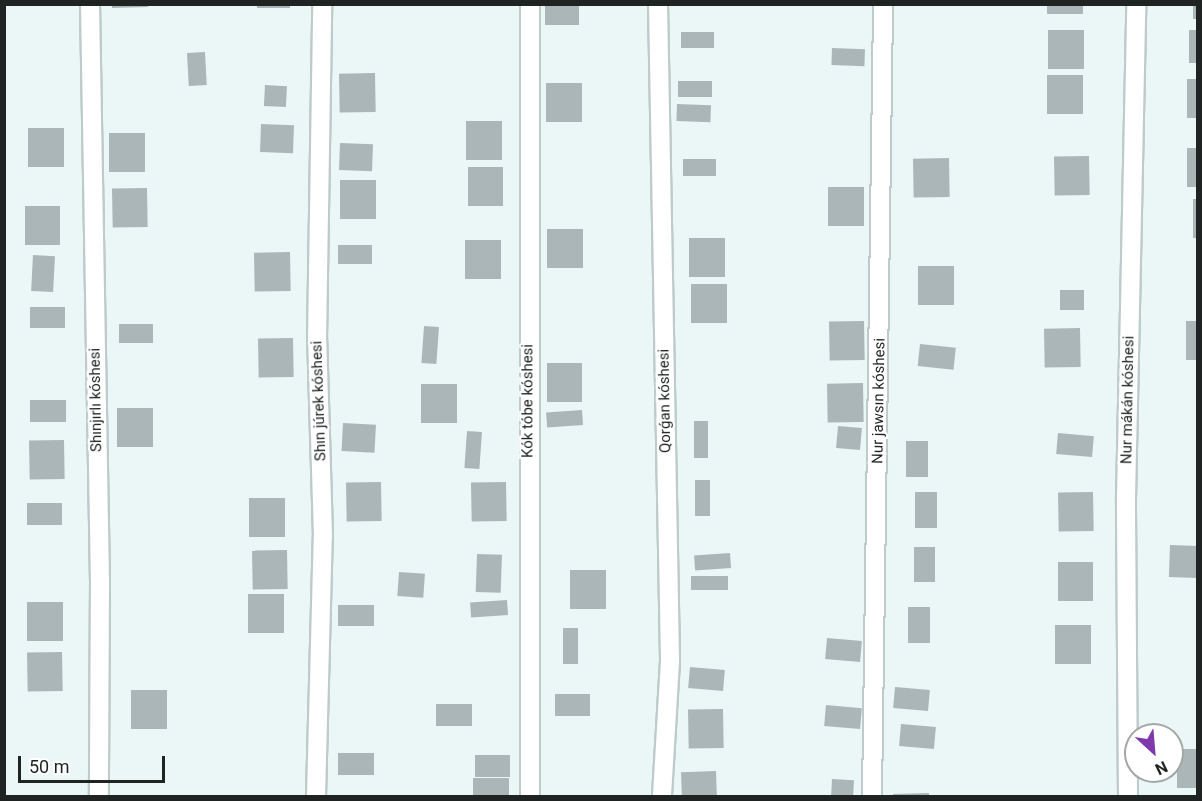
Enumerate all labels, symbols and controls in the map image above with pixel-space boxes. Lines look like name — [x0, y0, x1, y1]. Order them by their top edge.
street label: Nur mákán kóshesi — [1118, 336, 1138, 464]
street label: Nur jawsın kóshesi — [869, 338, 889, 464]
street label: Shın júrek kóshesi — [308, 340, 330, 462]
street label: Kók tóbe kóshesi — [519, 344, 537, 458]
street label: Shınjırlı kóshesi — [86, 348, 106, 452]
street label: Qorǵan kóshesi — [655, 349, 675, 453]
north arrow — [1124, 723, 1184, 783]
scale bar — [21, 744, 168, 782]
text: 50 m — [29, 756, 69, 777]
text: N — [1152, 757, 1170, 779]

